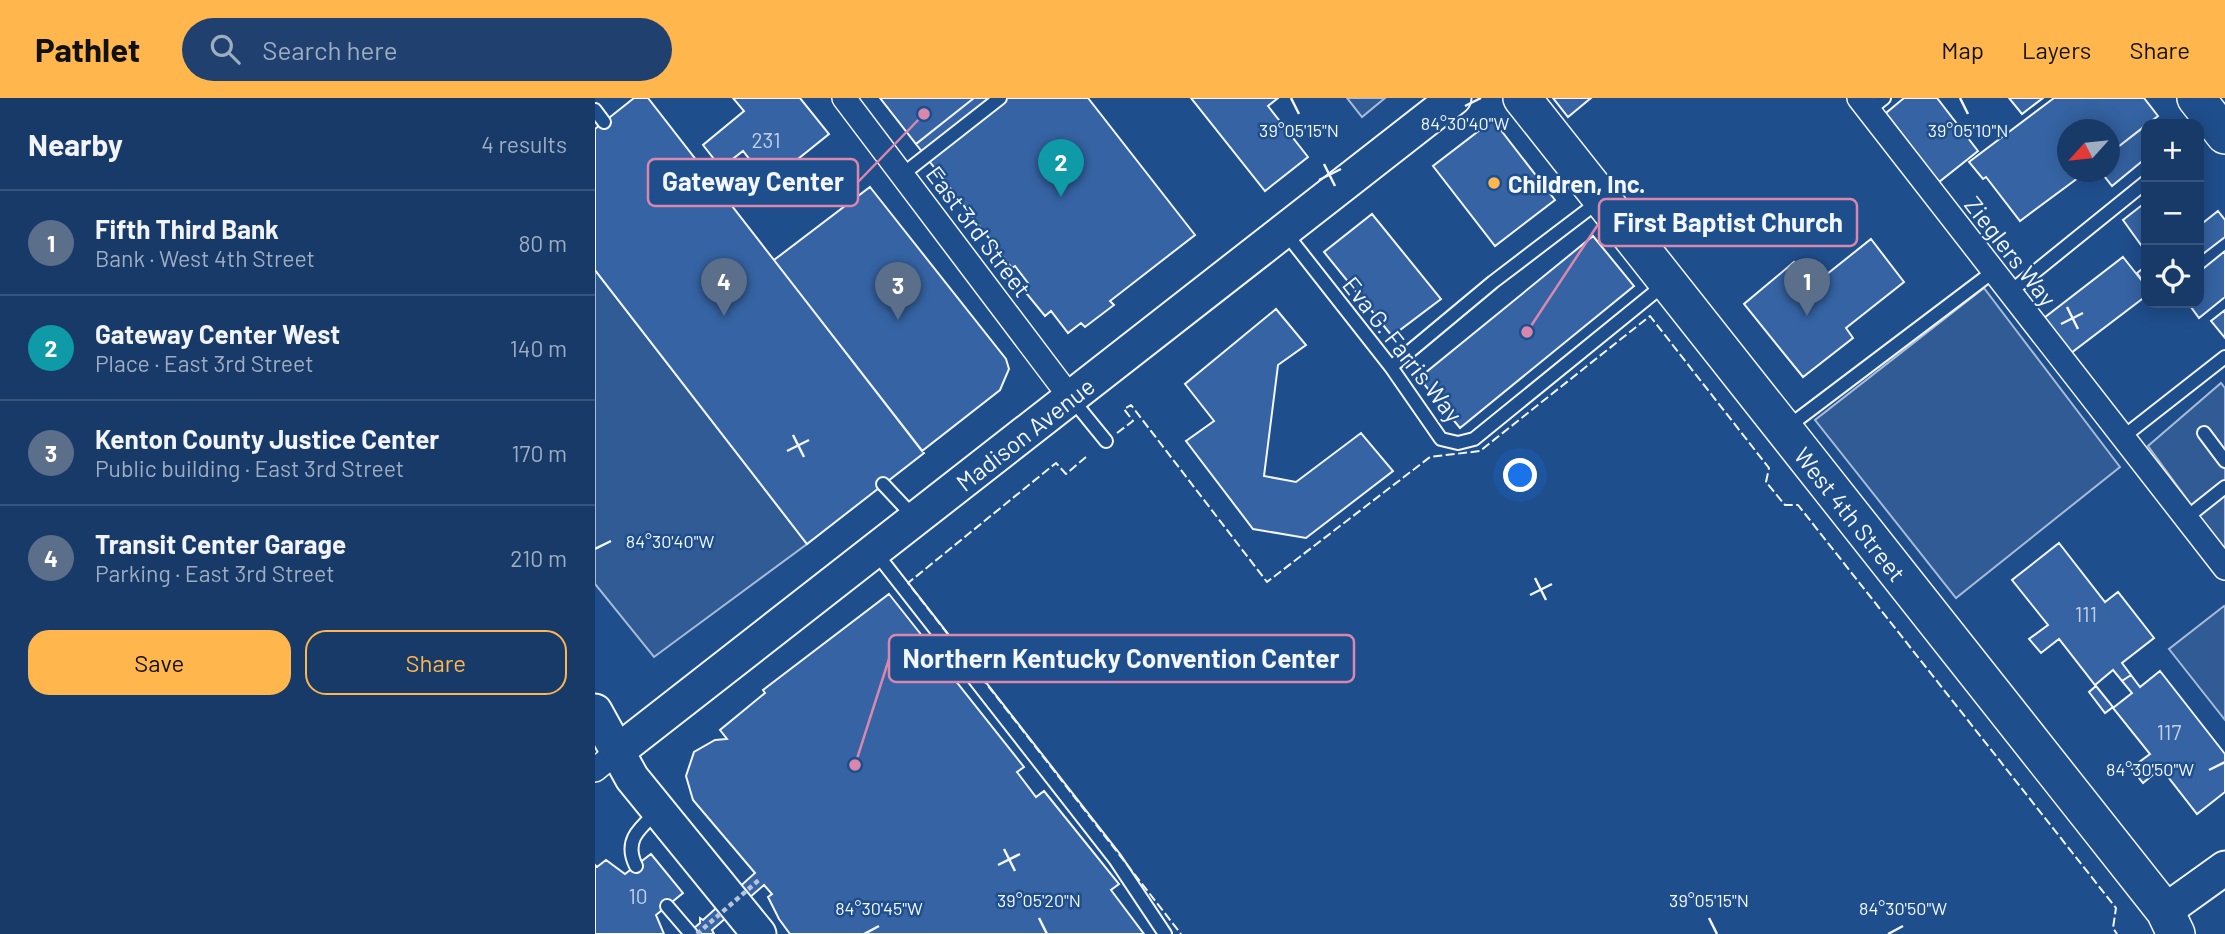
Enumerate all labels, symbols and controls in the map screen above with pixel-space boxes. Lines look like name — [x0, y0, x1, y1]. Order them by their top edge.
search box — [182, 18, 672, 81]
text: Pathlet — [35, 29, 140, 69]
icon: search — [206, 30, 244, 68]
text: Search here — [262, 34, 398, 65]
text: Map — [1941, 35, 1984, 64]
text: Layers — [2022, 35, 2091, 64]
text: Share — [2129, 35, 2190, 64]
text: 84°30'40"W — [1421, 112, 1509, 134]
text: 39°05'15"N — [1259, 119, 1339, 141]
text: 39°05'10"N — [1928, 119, 2008, 141]
north arrow — [2057, 119, 2120, 182]
map controls — [2141, 119, 2204, 308]
button: + — [2141, 119, 2204, 182]
text: Nearby — [28, 126, 123, 162]
house number: 231 — [751, 127, 781, 152]
text: 4 results — [481, 130, 567, 158]
pin: 2 — [1038, 139, 1084, 197]
callout: Gateway Center — [648, 159, 858, 206]
street label: East 3rd Street — [920, 160, 1038, 302]
text: Gateway Center — [662, 165, 844, 196]
place label: Children, Inc. — [1508, 169, 1646, 198]
marker: Children, Inc. — [1486, 175, 1502, 191]
button: − — [2141, 182, 2204, 245]
street label: Zieglers Way — [1959, 190, 2063, 312]
callout: First Baptist Church — [1599, 199, 1857, 246]
text: First Baptist Church — [1613, 206, 1843, 237]
text: Fifth Third Bank — [95, 213, 279, 244]
text: 1 — [47, 229, 55, 257]
text: 80 m — [518, 229, 567, 257]
text: Bank · West 4th Street — [95, 244, 315, 272]
button: locate — [2141, 245, 2204, 308]
pin: 4 — [701, 258, 747, 316]
pin: 1 — [1784, 258, 1830, 316]
pin: 3 — [875, 262, 921, 320]
street label: Eva G. Farris Way — [1337, 270, 1469, 428]
text: Gateway Center West — [95, 318, 340, 349]
text: 2 — [45, 334, 57, 362]
text: 140 m — [510, 334, 567, 362]
text: Place · East 3rd Street — [95, 349, 314, 377]
street label: Madison Avenue — [950, 370, 1100, 496]
text: Kenton County Justice Center — [95, 423, 439, 454]
text: 3 — [45, 439, 57, 467]
text: 170 m — [511, 439, 567, 467]
street label: West 4th Street — [1789, 441, 1913, 587]
text: Public building · East 3rd Street — [95, 454, 404, 482]
your location — [1503, 458, 1537, 492]
text: Transit Center Garage — [95, 528, 346, 559]
text: 84°30'40"W — [626, 530, 714, 552]
text: 4 — [44, 544, 58, 572]
text: 210 m — [510, 544, 567, 572]
text: Parking · East 3rd Street — [95, 559, 335, 587]
house number: 111 — [2075, 601, 2097, 626]
button: Save — [28, 630, 291, 695]
button: Share — [305, 630, 567, 695]
callout: Northern Kentucky Convention Center — [889, 635, 1354, 682]
text: Northern Kentucky Convention Center — [903, 642, 1339, 673]
house number: 117 — [2157, 719, 2181, 744]
text: 84°30'50"W — [2106, 758, 2194, 780]
house number: 10 — [628, 883, 648, 908]
text: 39°05'20"N — [997, 889, 1081, 911]
text: 39°05'15"N — [1669, 889, 1749, 911]
text: 84°30'45"W — [835, 897, 923, 919]
text: 84°30'50"W — [1859, 897, 1947, 919]

